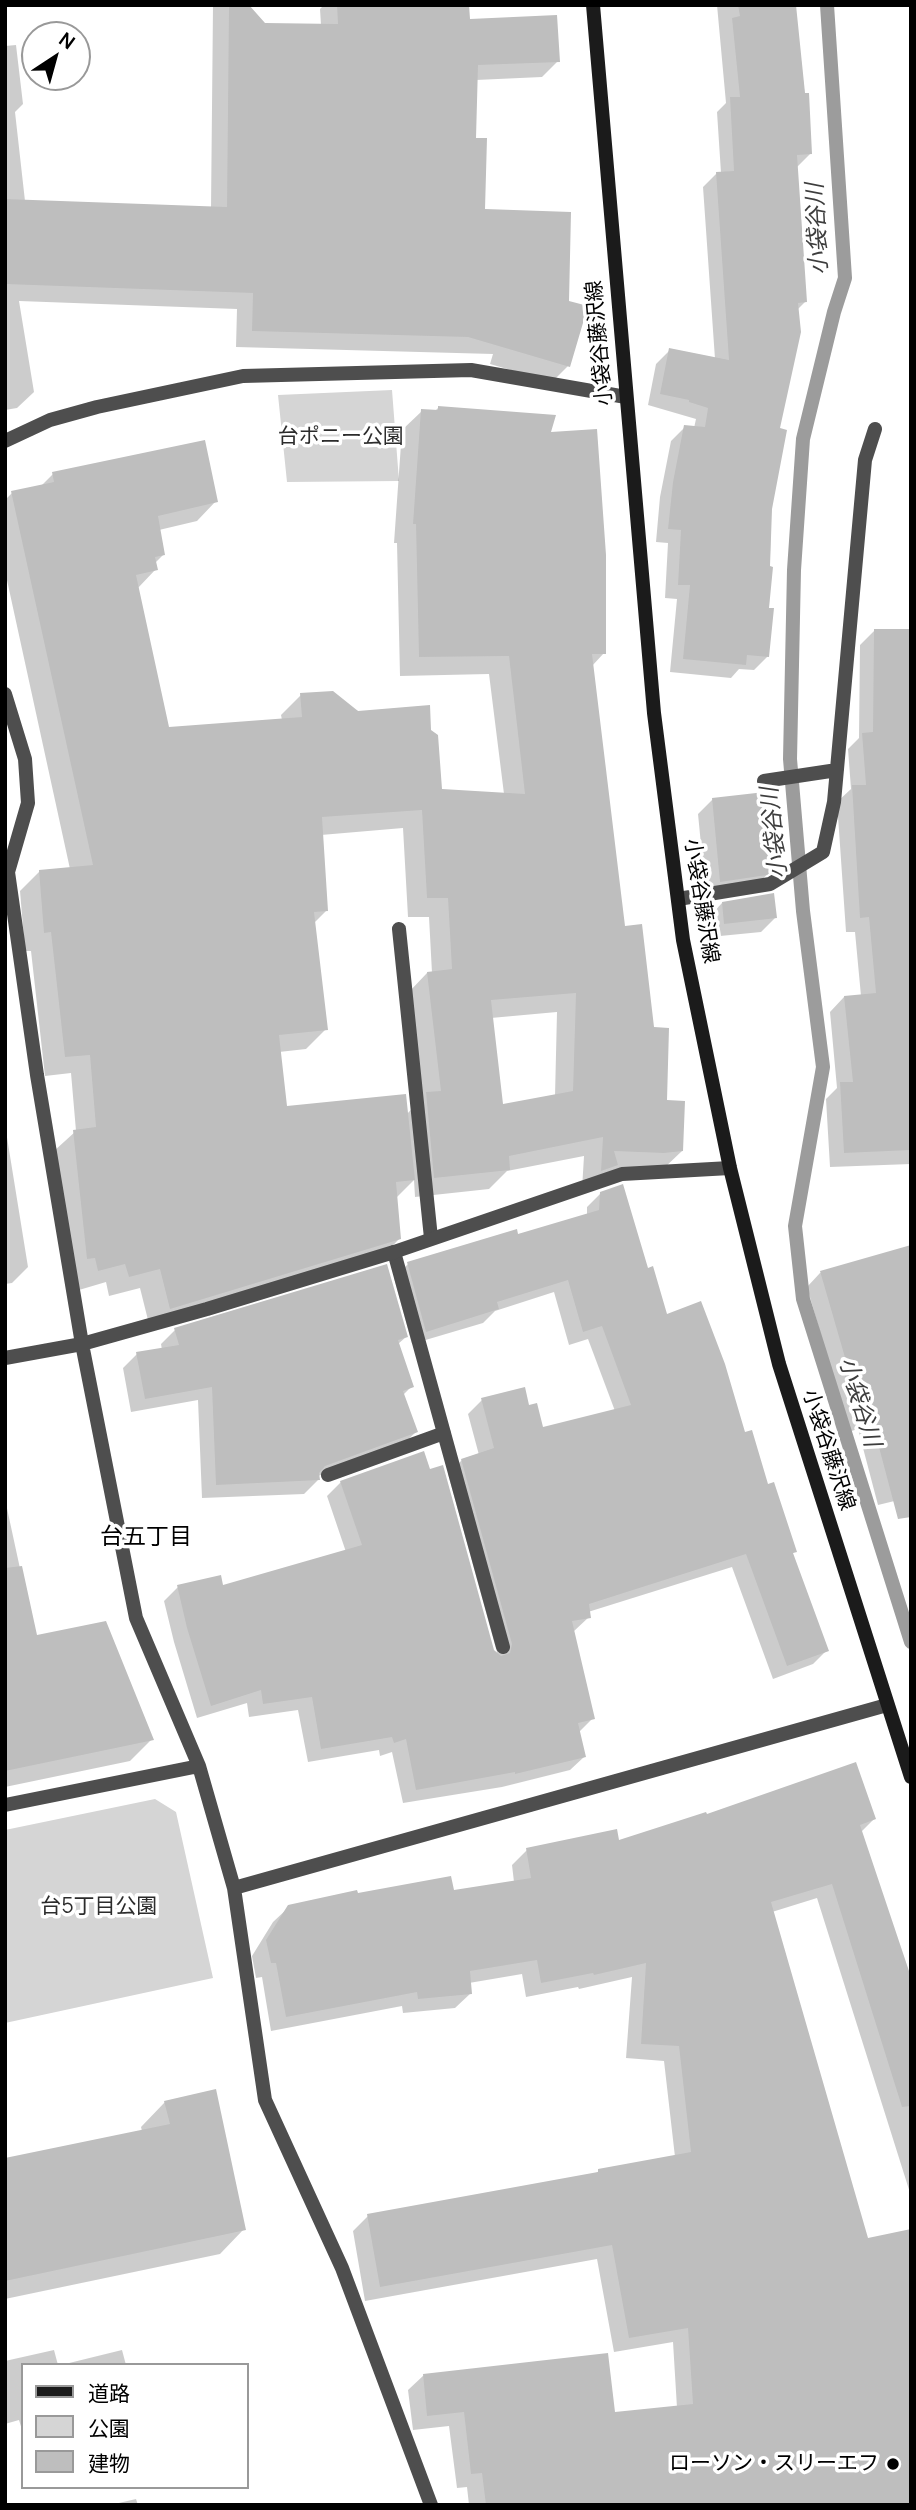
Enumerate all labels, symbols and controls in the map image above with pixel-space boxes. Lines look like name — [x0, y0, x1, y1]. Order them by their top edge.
north arrow — [21, 21, 91, 91]
text: N — [54, 26, 80, 55]
water label: 小袋谷川 — [802, 182, 834, 276]
street label: 小袋谷藤沢線 — [582, 279, 618, 407]
park label: 台ポニー公園 — [278, 424, 404, 450]
water label: 小袋谷川 — [756, 786, 794, 880]
street label: 小袋谷藤沢線 — [679, 837, 723, 965]
water label: 小袋谷川 — [832, 1354, 886, 1450]
street label: 小袋谷藤沢線 — [797, 1386, 859, 1514]
district label: 台五丁目 — [100, 1524, 192, 1552]
park label: 台5丁目公園 — [40, 1894, 158, 1920]
legend — [21, 2363, 248, 2489]
text: 道路 — [88, 2379, 130, 2407]
text: 公園 — [88, 2414, 130, 2442]
text: 建物 — [88, 2449, 130, 2477]
place label: ローソン・スリーエフ — [669, 2451, 879, 2477]
marker: ローソン・スリーエフ — [885, 2456, 901, 2472]

